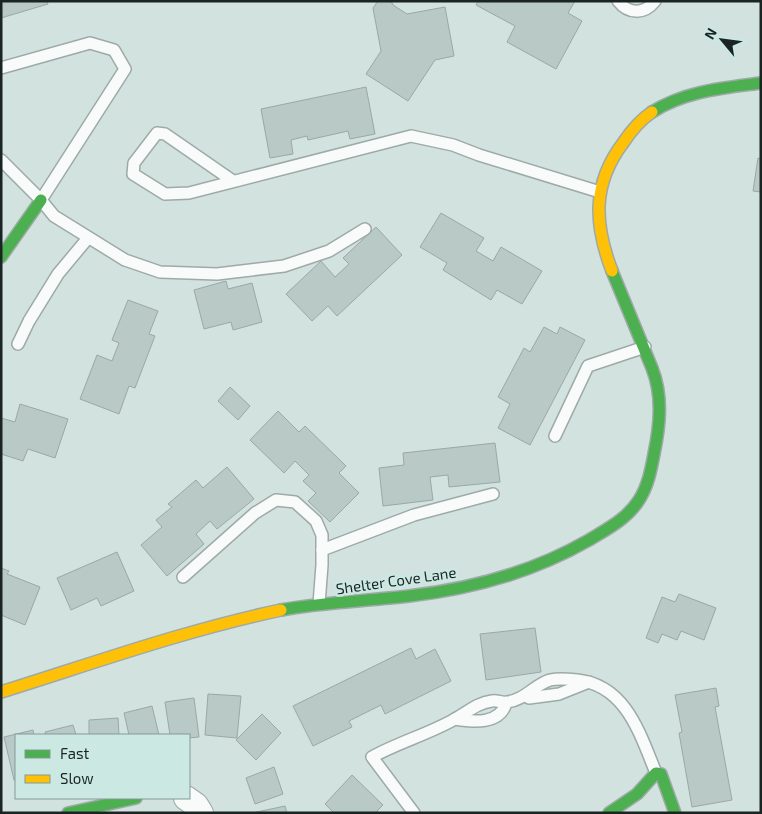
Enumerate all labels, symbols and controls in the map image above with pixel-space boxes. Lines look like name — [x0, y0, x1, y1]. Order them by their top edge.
north arrow — [697, 15, 747, 65]
text: N — [700, 25, 720, 42]
street label: Shelter Cove Lane — [335, 563, 457, 597]
legend — [15, 734, 190, 799]
text: Fast — [60, 744, 90, 762]
text: Slow — [60, 769, 94, 787]

